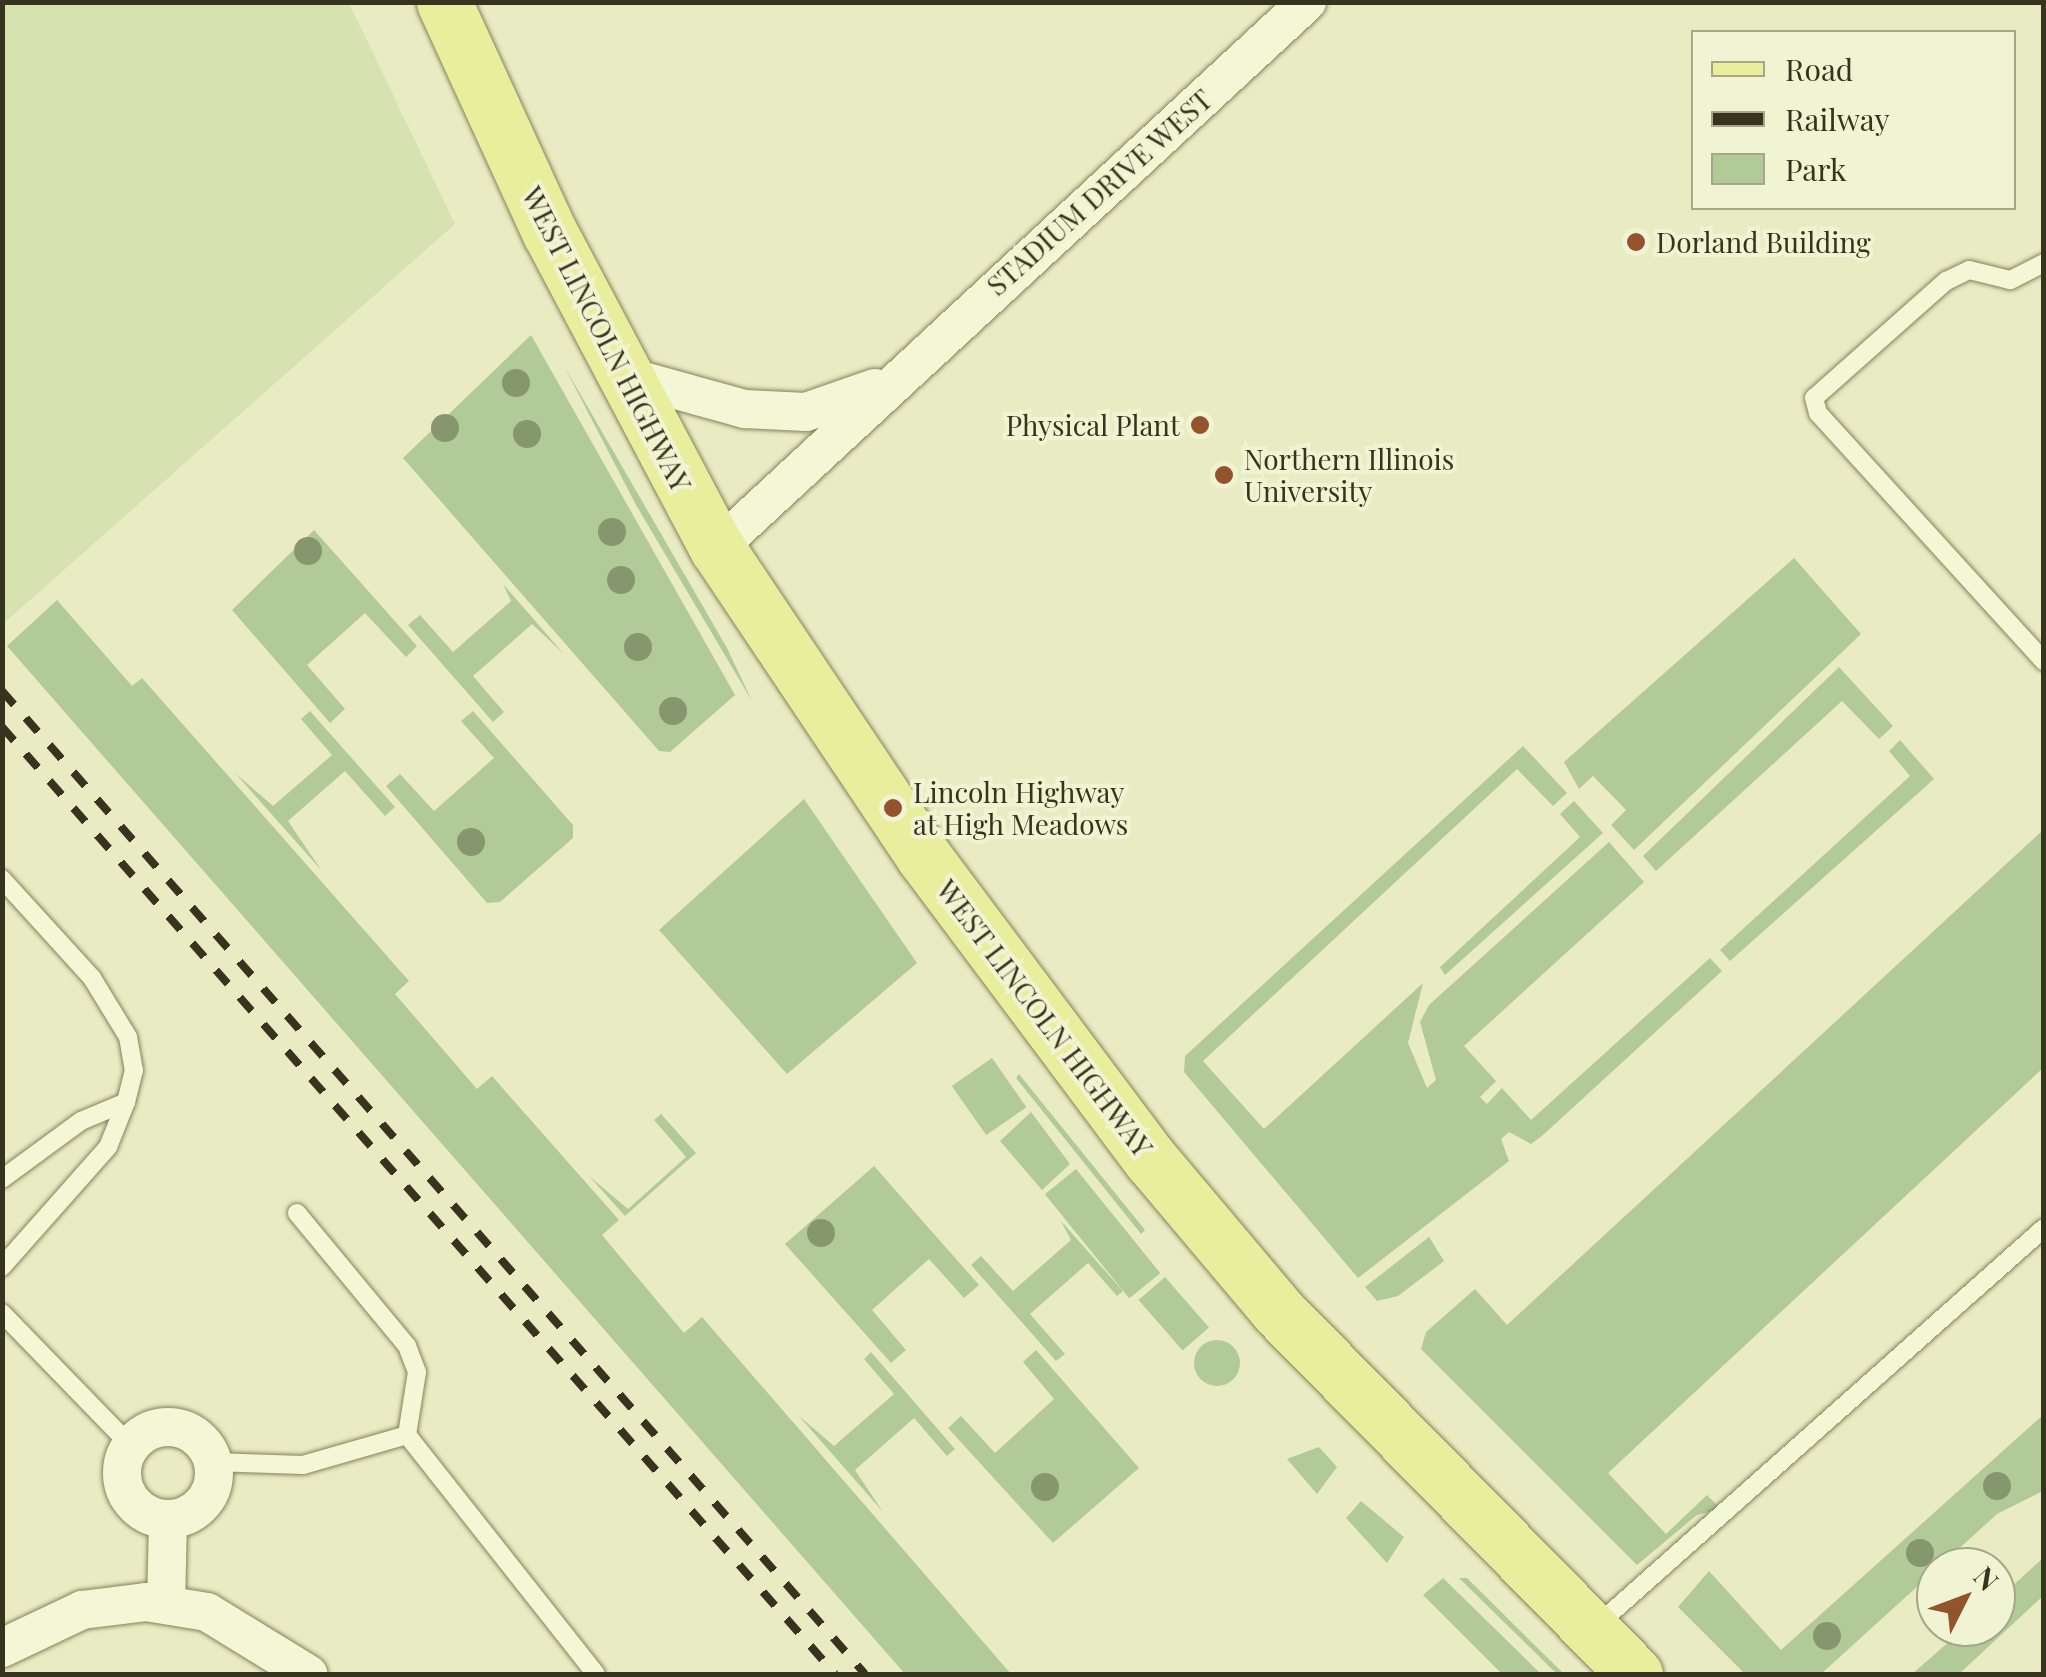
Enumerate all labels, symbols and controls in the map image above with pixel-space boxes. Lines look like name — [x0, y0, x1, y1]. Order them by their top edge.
legend — [1691, 30, 2016, 210]
text: Road — [1785, 49, 1853, 89]
street label: STADIUM DRIVE WEST — [979, 82, 1219, 302]
text: Railway — [1785, 99, 1890, 139]
text: Park — [1785, 149, 1847, 189]
street label: WEST LINCOLN HIGHWAY — [515, 181, 699, 497]
place label: Dorland Building — [1656, 225, 1871, 259]
marker: Dorland Building — [1625, 231, 1647, 253]
place label: Physical Plant — [1006, 408, 1180, 442]
marker: Physical Plant — [1189, 414, 1211, 436]
place label: Northern Illinois University — [1244, 442, 1454, 508]
marker: Northern Illinois University — [1213, 464, 1235, 486]
place label: Lincoln Highway at High Meadows — [913, 775, 1129, 841]
marker: Lincoln Highway at High Meadows — [882, 797, 904, 819]
street label: WEST LINCOLN HIGHWAY — [930, 873, 1160, 1163]
north arrow — [1916, 1547, 2016, 1647]
text: N — [1967, 1558, 2008, 1598]

